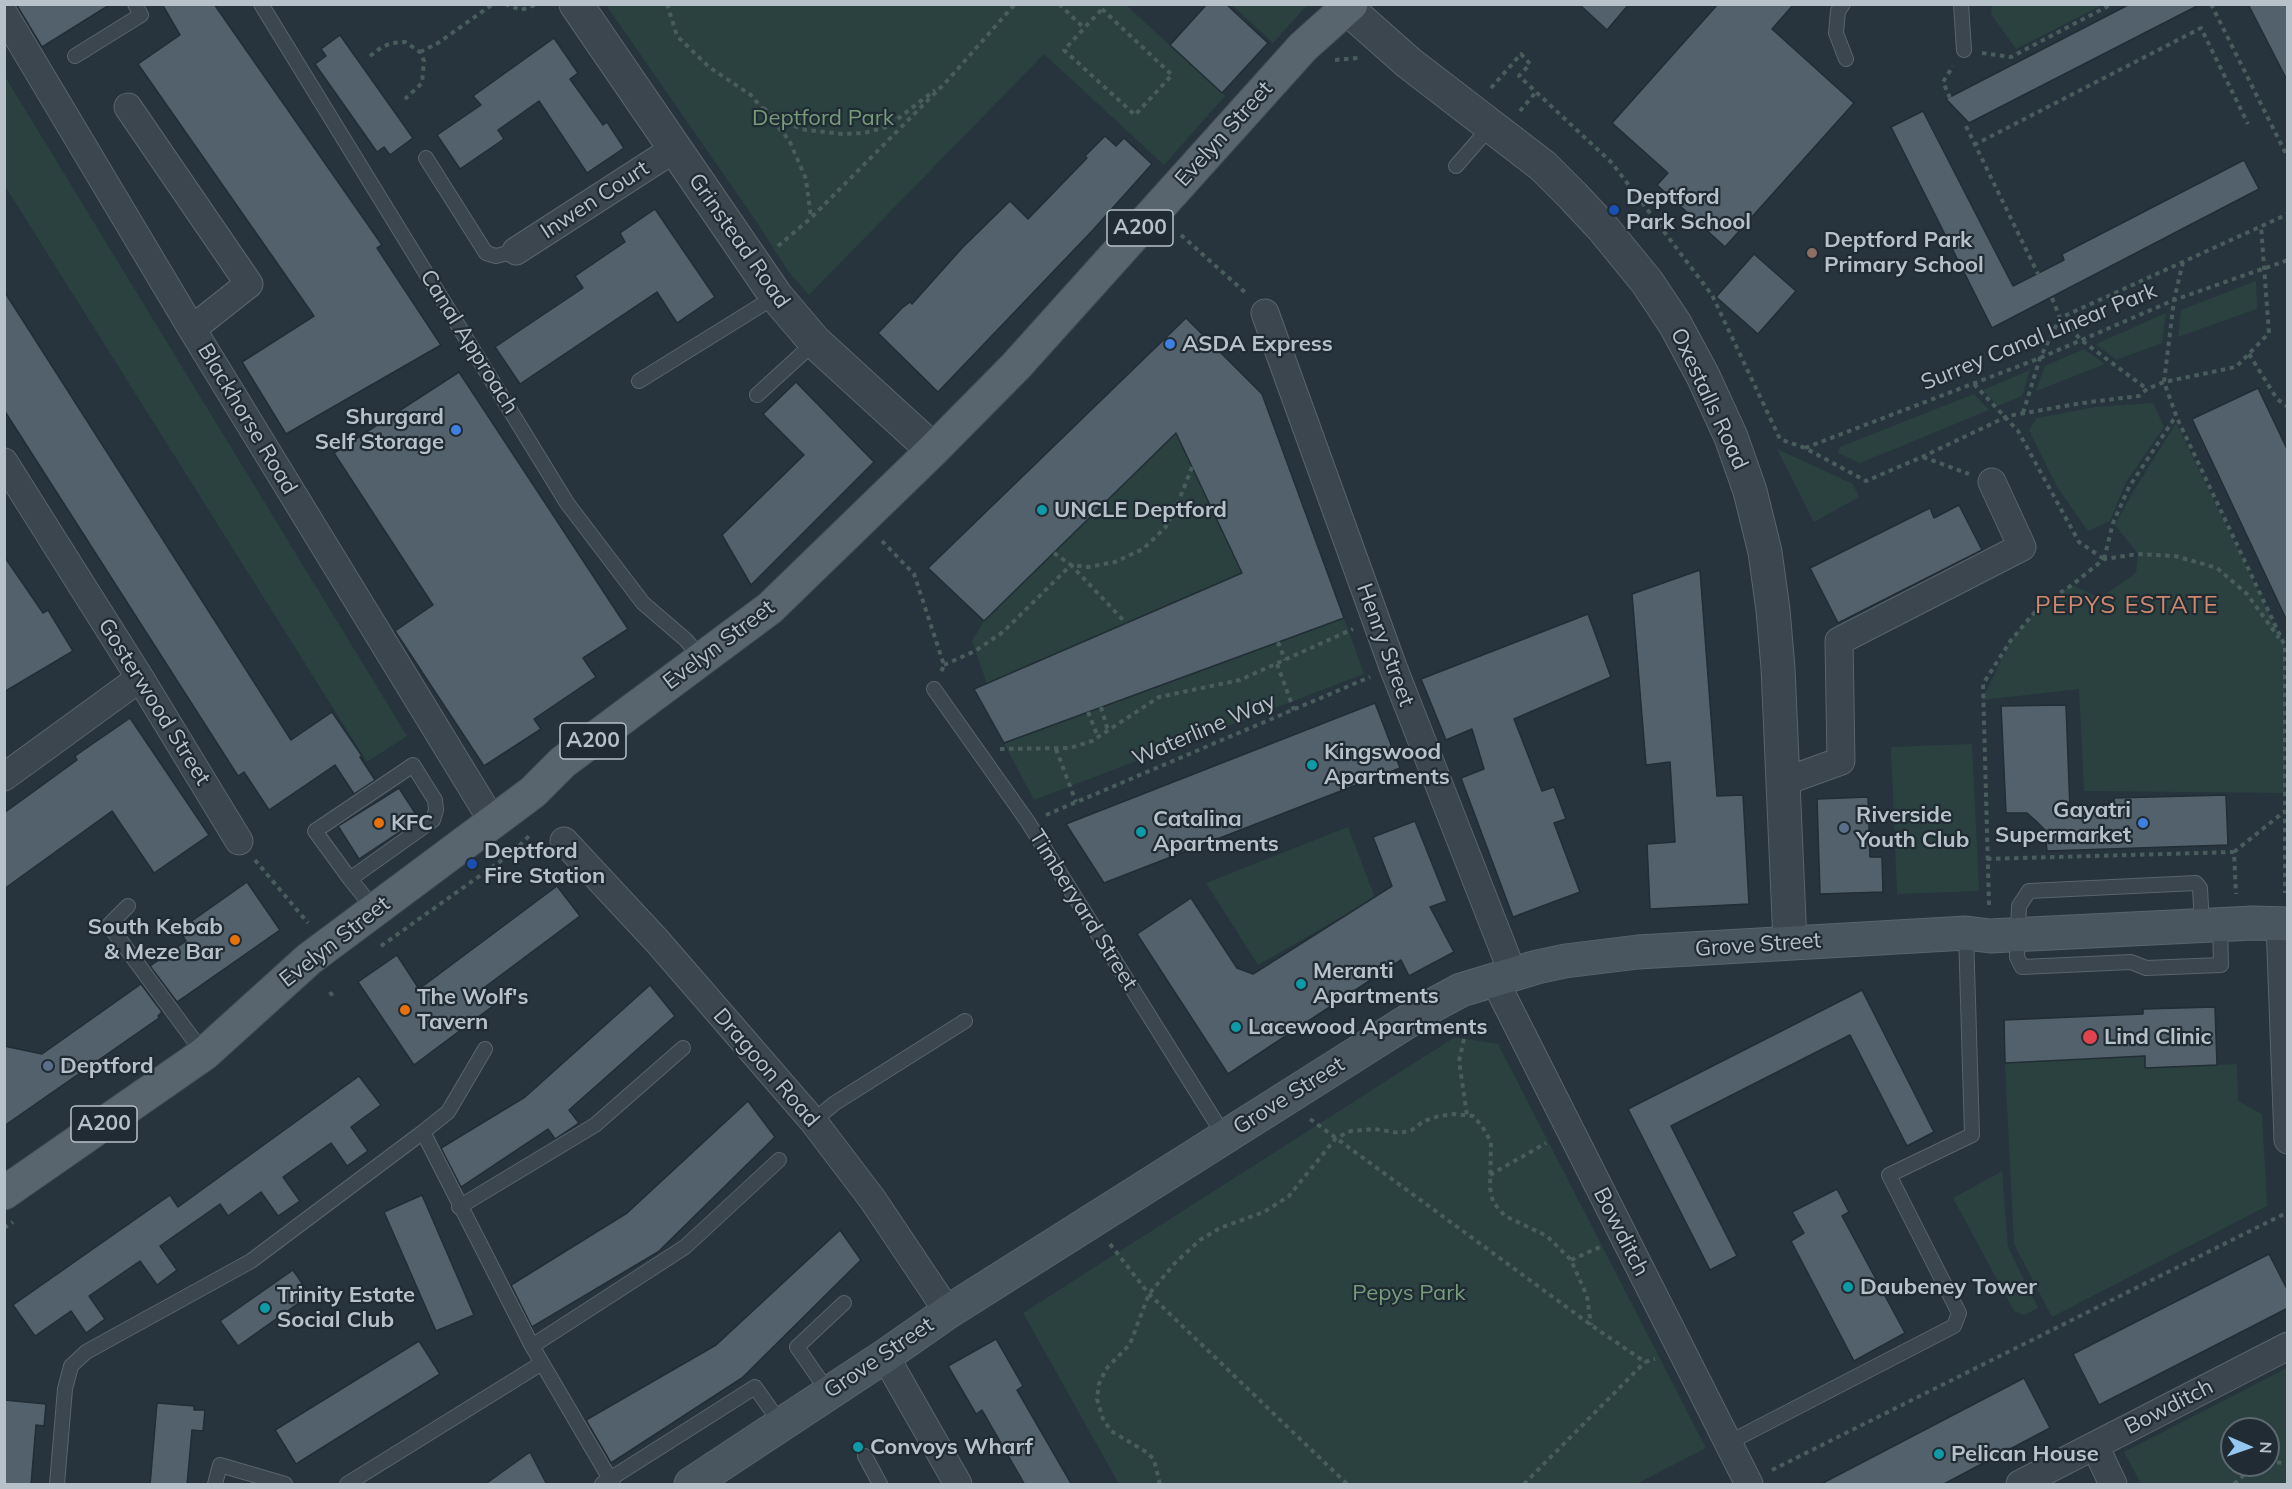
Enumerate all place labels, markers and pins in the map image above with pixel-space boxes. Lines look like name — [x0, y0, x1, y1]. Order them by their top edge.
place label: Deptford Park School — [1626, 184, 1751, 236]
marker: Deptford Park School — [1607, 203, 1621, 217]
place label: Deptford Park Primary School — [1824, 227, 1984, 278]
marker: Deptford Park Primary School — [1805, 246, 1819, 260]
place label: ASDA Express — [1182, 331, 1333, 357]
marker: ASDA Express — [1163, 337, 1177, 351]
place label: Shurgard Self Storage — [315, 404, 444, 456]
marker: Shurgard Self Storage — [449, 423, 463, 437]
place label: UNCLE Deptford — [1054, 497, 1227, 523]
marker: UNCLE Deptford — [1035, 503, 1049, 517]
place label: Kingswood Apartments — [1324, 739, 1450, 790]
marker: Kingswood Apartments — [1305, 758, 1319, 772]
place label: Gayatri Supermarket — [1995, 797, 2131, 848]
place label: Riverside Youth Club — [1856, 802, 1969, 854]
place label: Catalina Apartments — [1153, 806, 1279, 858]
place label: KFC — [391, 810, 433, 836]
marker: KFC — [372, 816, 386, 830]
marker: Gayatri Supermarket — [2136, 816, 2150, 830]
marker: Riverside Youth Club — [1837, 821, 1851, 835]
marker: Catalina Apartments — [1134, 825, 1148, 839]
place label: Deptford Fire Station — [484, 838, 605, 890]
marker: Deptford Fire Station — [465, 857, 479, 871]
place label: South Kebab & Meze Bar — [88, 914, 223, 966]
marker: South Kebab & Meze Bar — [228, 933, 242, 947]
place label: Meranti Apartments — [1313, 958, 1439, 1010]
marker: Meranti Apartments — [1294, 977, 1308, 991]
place label: The Wolf's Tavern — [417, 984, 528, 1036]
marker: The Wolf's Tavern — [398, 1003, 412, 1017]
place label: Lacewood Apartments — [1248, 1014, 1487, 1040]
marker: Lacewood Apartments — [1229, 1020, 1243, 1034]
place label: Lind Clinic — [2104, 1024, 2212, 1050]
marker: Lind Clinic — [2081, 1028, 2099, 1046]
place label: Deptford — [60, 1053, 154, 1079]
marker: Deptford — [41, 1059, 55, 1073]
place label: Daubeney Tower — [1860, 1274, 2037, 1300]
marker: Daubeney Tower — [1841, 1280, 1855, 1294]
place label: Trinity Estate Social Club — [277, 1282, 415, 1334]
marker: Trinity Estate Social Club — [258, 1301, 272, 1315]
place label: Convoys Wharf — [870, 1434, 1033, 1460]
marker: Convoys Wharf — [851, 1440, 865, 1454]
place label: Pelican House — [1951, 1441, 2099, 1467]
marker: Pelican House — [1932, 1447, 1946, 1461]

